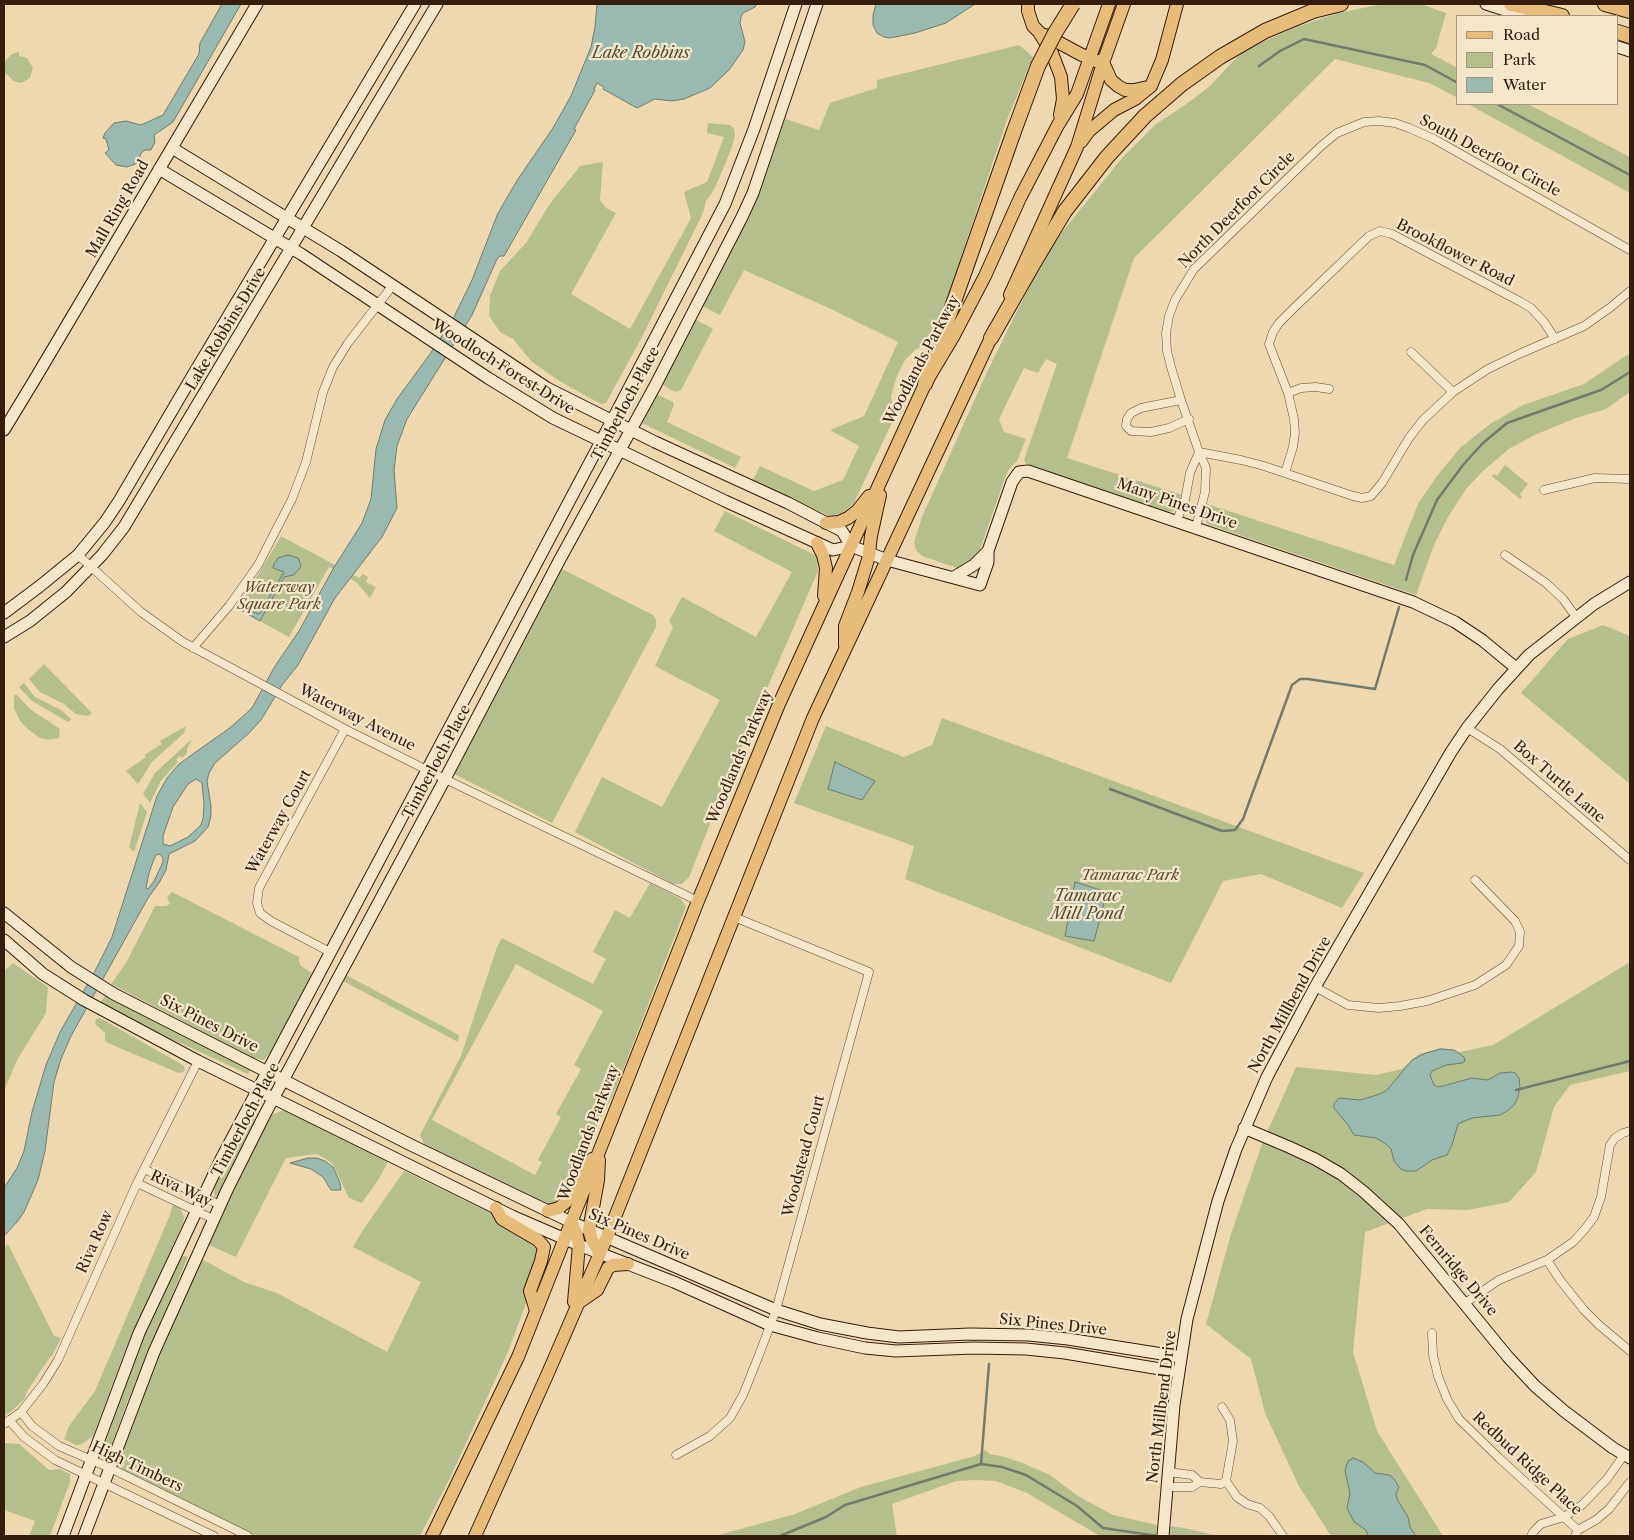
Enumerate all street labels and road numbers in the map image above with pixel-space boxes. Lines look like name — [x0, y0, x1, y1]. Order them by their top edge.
street label: South Deerfoot Circle — [1416, 111, 1564, 201]
street label: North Deerfoot Circle — [1175, 148, 1299, 272]
street label: Mall Ring Road — [83, 157, 153, 261]
street label: Brookflower Road — [1393, 216, 1517, 290]
street label: Lake Robbins Drive — [182, 264, 270, 394]
street label: Woodlands Parkway — [880, 292, 964, 428]
street label: Woodloch Forest Drive — [428, 316, 578, 418]
street label: Timberloch Place — [588, 344, 664, 464]
street label: Many Pines Drive — [1114, 475, 1240, 533]
street label: Waterway Avenue — [296, 681, 418, 755]
street label: Woodlands Parkway — [704, 687, 776, 827]
street label: Timberloch Place — [399, 702, 475, 822]
street label: Box Turtle Lane — [1509, 737, 1609, 827]
street label: Waterway Court — [243, 767, 315, 877]
street label: North Millbend Drive — [1245, 933, 1335, 1077]
street label: Six Pines Drive — [157, 991, 261, 1057]
street label: Timberloch Place — [208, 1060, 284, 1180]
street label: Woodlands Parkway — [555, 1062, 623, 1204]
street label: Woodstead Court — [779, 1093, 829, 1219]
street label: Riva Way — [147, 1167, 215, 1211]
street label: Six Pines Drive — [586, 1206, 692, 1264]
street label: Riva Row — [73, 1208, 117, 1276]
street label: Fernridge Drive — [1415, 1222, 1501, 1320]
street label: Six Pines Drive — [998, 1310, 1108, 1340]
street label: North Millbend Drive — [1144, 1330, 1180, 1484]
street label: Redbud Ridge Place — [1468, 1409, 1586, 1519]
street label: High Timbers — [89, 1438, 185, 1496]

